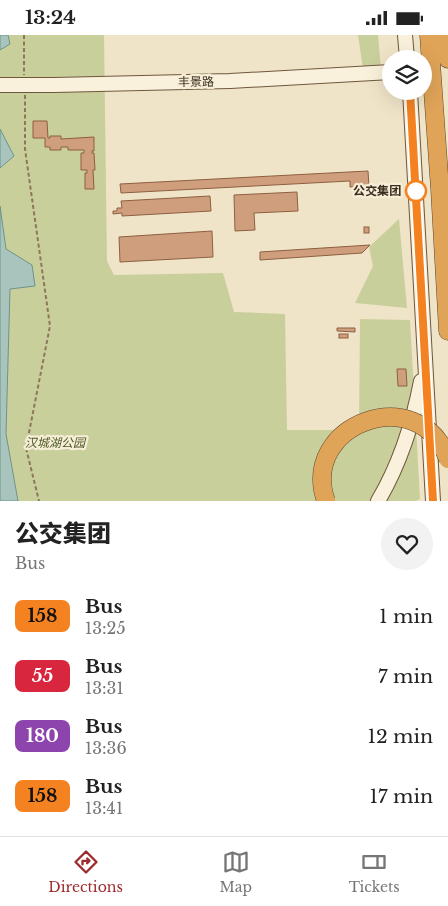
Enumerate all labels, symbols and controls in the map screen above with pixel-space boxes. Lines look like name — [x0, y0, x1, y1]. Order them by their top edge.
text: 13:24 — [25, 6, 76, 29]
map controls — [382, 50, 432, 100]
button: layers — [382, 50, 432, 100]
street label: 丰景路 — [178, 74, 214, 89]
marker: 公交集团 — [405, 180, 427, 202]
place label: 公交集团 — [353, 183, 401, 198]
park label: 汉城湖公园 — [25, 435, 87, 450]
button: heart — [381, 518, 433, 570]
text: 公交集团 — [15, 519, 111, 548]
text: Bus — [15, 553, 45, 573]
text: Bus — [85, 595, 122, 618]
text: 158 — [28, 605, 58, 627]
text: 1 min — [379, 605, 433, 628]
text: 13:25 — [85, 618, 126, 638]
text: Bus — [85, 655, 122, 678]
text: 55 — [32, 665, 53, 687]
text: 7 min — [378, 665, 433, 688]
text: 13:31 — [85, 678, 124, 698]
text: Bus — [85, 715, 122, 738]
text: 180 — [26, 725, 59, 747]
text: 12 min — [367, 725, 433, 748]
text: 13:36 — [85, 738, 127, 758]
text: Bus — [85, 775, 122, 798]
text: 158 — [28, 785, 58, 807]
text: 17 min — [370, 785, 433, 808]
text: 13:41 — [85, 798, 123, 818]
tab: Directions — [48, 848, 123, 896]
tab: Map — [220, 848, 252, 896]
tab: Tickets — [349, 848, 400, 896]

